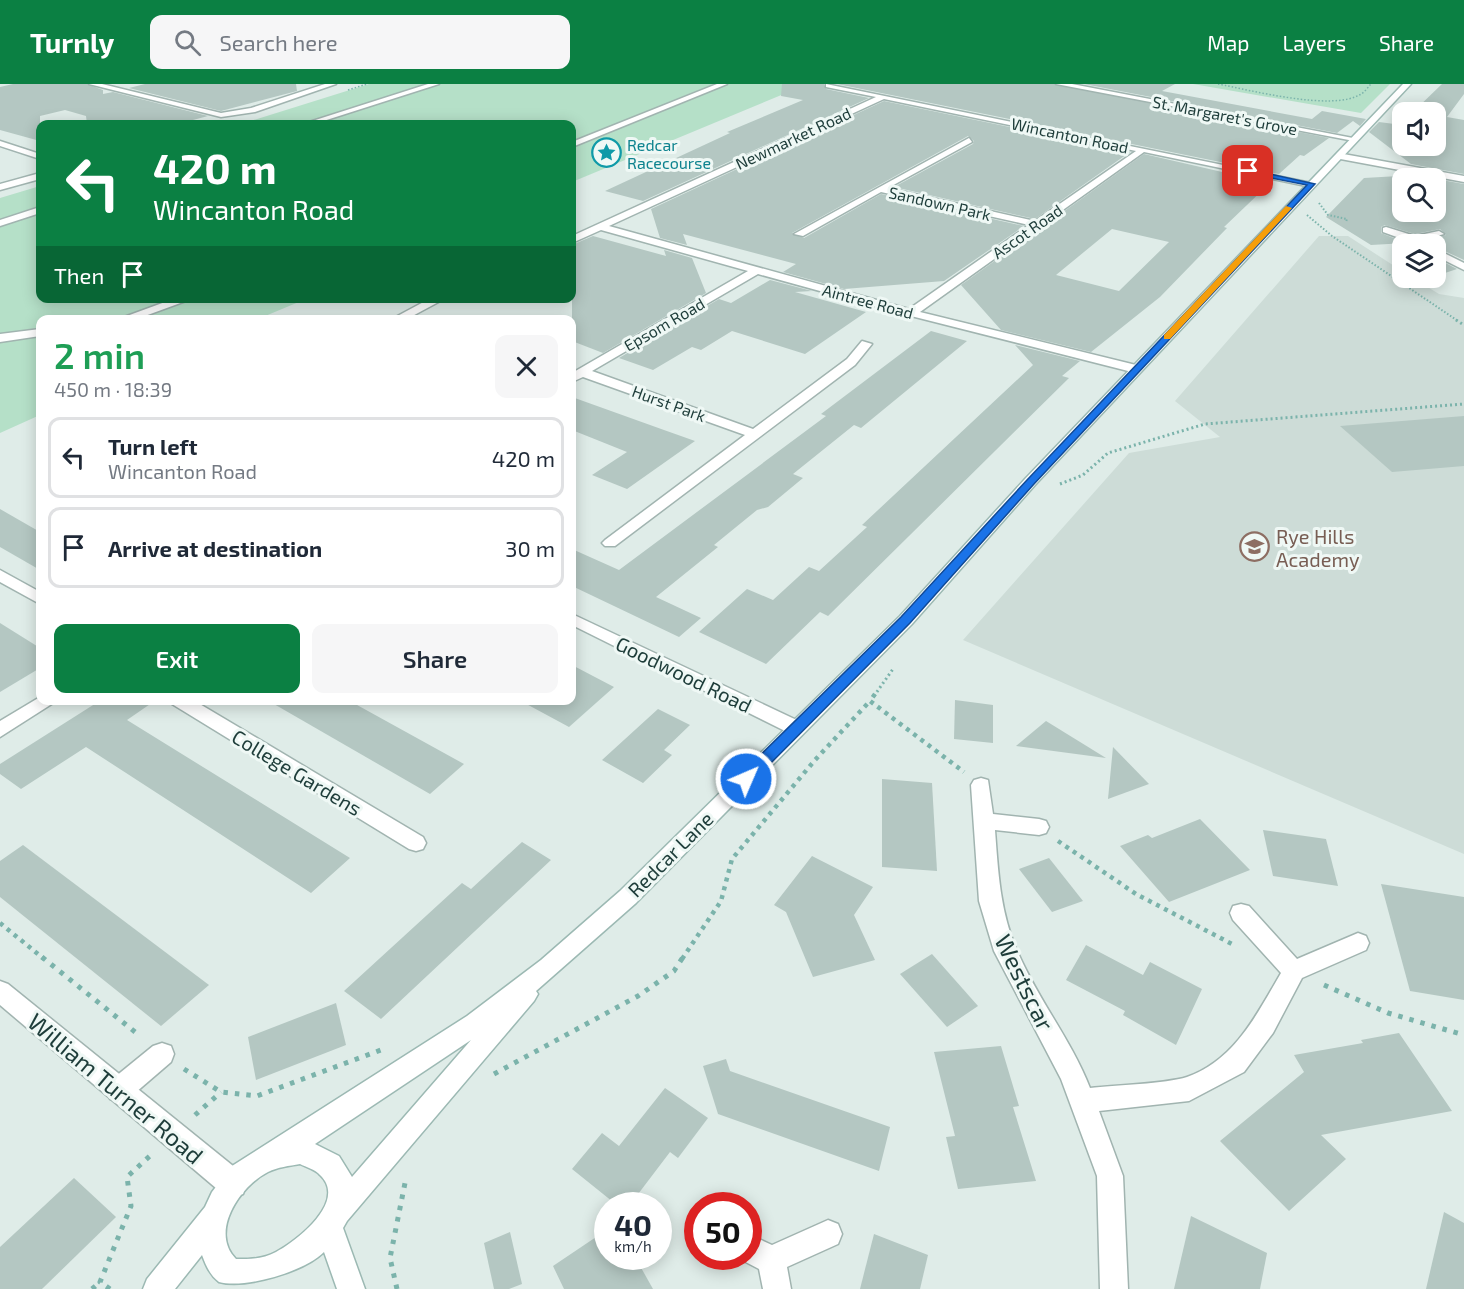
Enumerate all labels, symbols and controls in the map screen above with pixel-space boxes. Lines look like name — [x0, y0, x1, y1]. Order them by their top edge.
search box — [150, 15, 570, 69]
text: Turnly — [30, 25, 114, 59]
icon: search — [171, 26, 204, 59]
text: Search here — [219, 29, 338, 55]
text: Map — [1207, 30, 1249, 55]
text: Layers — [1282, 30, 1346, 55]
text: Share — [1379, 30, 1434, 55]
street label: St. Margaret's Grove — [1151, 92, 1299, 138]
map controls — [1392, 102, 1446, 288]
button: sound — [1392, 102, 1446, 156]
street label: Newmarket Road — [732, 103, 854, 173]
street label: Wincanton Road — [1010, 113, 1130, 157]
place label: Redcar Racecourse — [627, 135, 711, 172]
place icon: Redcar Racecourse — [590, 137, 622, 169]
text: 420 m — [153, 142, 277, 192]
icon: left — [54, 144, 132, 222]
pin — [1222, 145, 1273, 196]
icon: arrive — [1231, 154, 1264, 187]
button: search — [1392, 168, 1446, 222]
street label: Sandown Park — [887, 182, 993, 224]
text: Wincanton Road — [153, 193, 354, 225]
street label: Ascot Road — [988, 200, 1066, 262]
button: layers — [1392, 234, 1446, 288]
icon: arrive — [116, 258, 149, 291]
text: Then — [54, 262, 104, 288]
street label: Aintree Road — [821, 280, 915, 322]
street label: Epsom Road — [620, 293, 708, 355]
text: 2 min — [54, 333, 145, 376]
button: close — [495, 335, 558, 398]
text: 450 m · 18:39 — [54, 377, 172, 401]
street label: Hurst Park — [630, 381, 708, 425]
text: Turn left — [108, 433, 197, 459]
icon: left — [57, 441, 90, 474]
text: 420 m — [492, 445, 555, 471]
text: Wincanton Road — [108, 459, 257, 483]
place label: Rye Hills Academy — [1276, 524, 1360, 571]
icon: arrive — [57, 531, 90, 564]
school or university icon: Rye Hills Academy — [1239, 531, 1271, 563]
text: Arrive at destination — [108, 535, 322, 561]
text: 30 m — [505, 535, 555, 561]
button: Exit — [54, 624, 300, 693]
button: Share — [312, 624, 558, 693]
street label: Goodwood Road — [612, 631, 756, 717]
street label: College Gardens — [228, 724, 366, 820]
position arrow — [714, 747, 778, 811]
street label: Redcar Lane — [622, 806, 718, 902]
street label: Westscar — [989, 929, 1061, 1035]
street label: William Turner Road — [23, 1006, 209, 1170]
speed limit sign: 50 — [684, 1192, 762, 1270]
text: 40 — [614, 1206, 652, 1242]
text: km/h — [614, 1237, 652, 1255]

